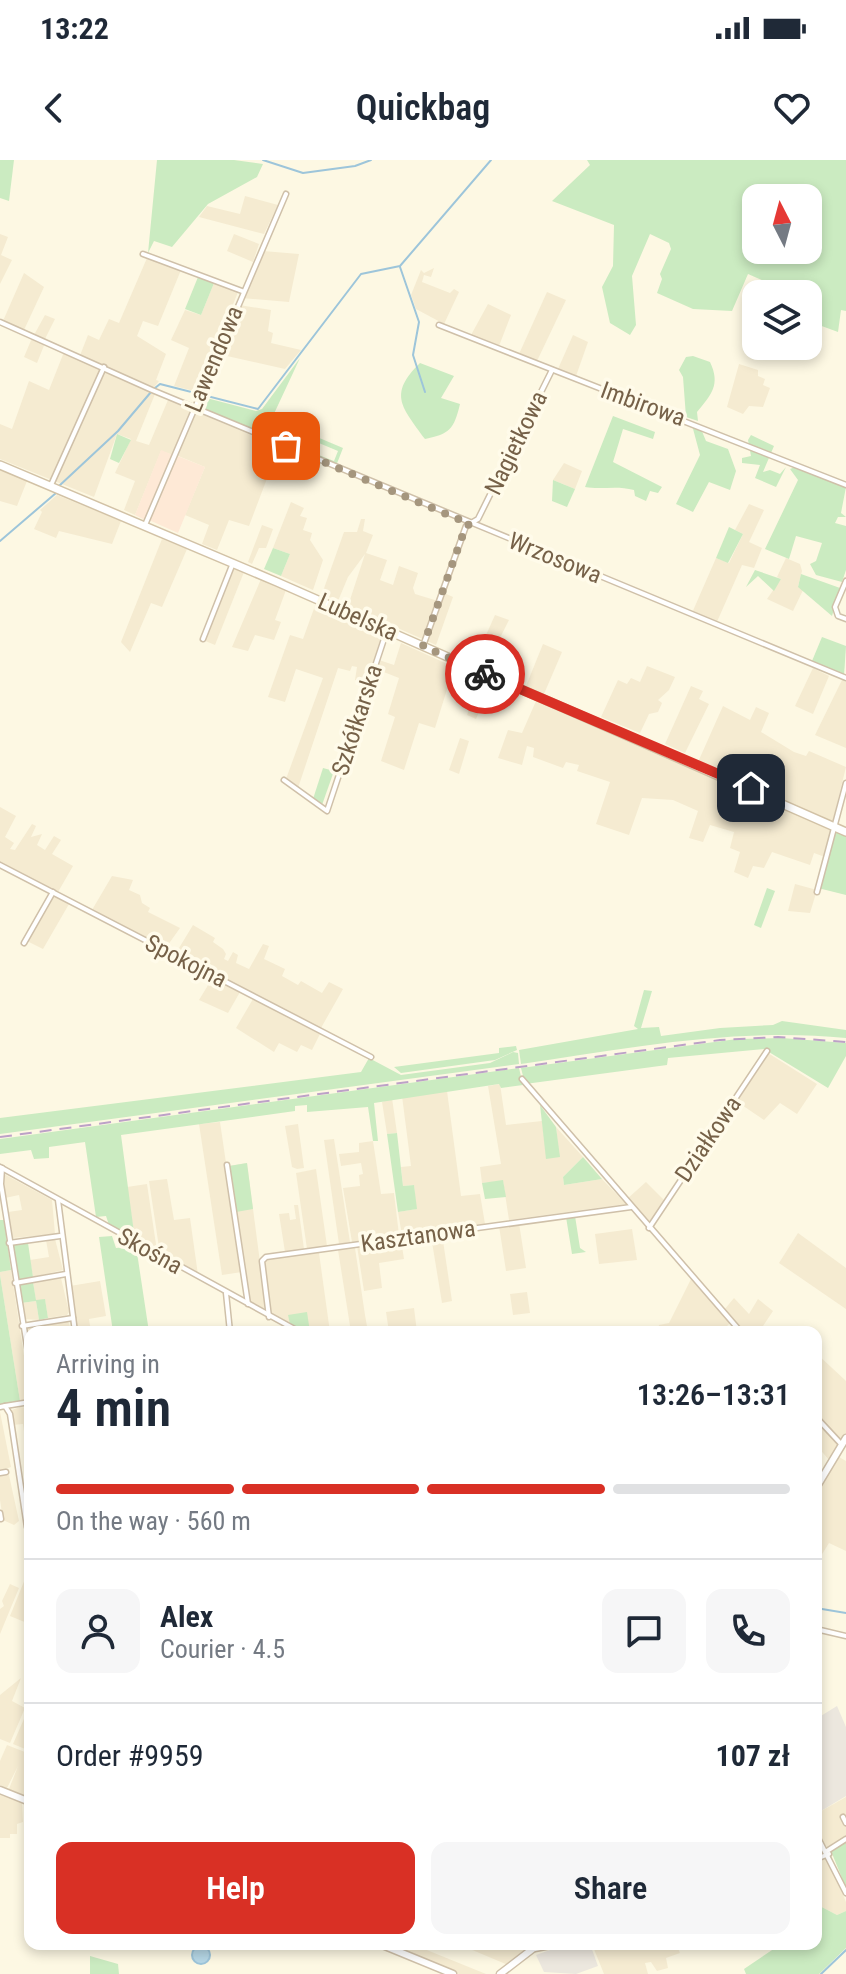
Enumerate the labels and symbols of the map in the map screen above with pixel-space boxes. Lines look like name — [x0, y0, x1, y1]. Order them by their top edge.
north arrow — [742, 184, 822, 264]
street label: Lawendowa — [179, 302, 249, 416]
street label: Imbirowa — [597, 376, 689, 432]
street label: Nagietkowa — [479, 387, 553, 499]
pin — [252, 412, 320, 480]
street label: Wrzosowa — [504, 527, 606, 589]
street label: Lubelska — [314, 587, 402, 647]
courier — [445, 634, 525, 714]
street label: Szkółkarska — [326, 661, 388, 779]
pin — [717, 754, 785, 822]
street label: Spokojna — [141, 929, 231, 993]
street label: Działkowa — [669, 1091, 747, 1187]
street label: Kasztanowa — [359, 1214, 477, 1258]
street label: Skośna — [113, 1222, 187, 1280]

